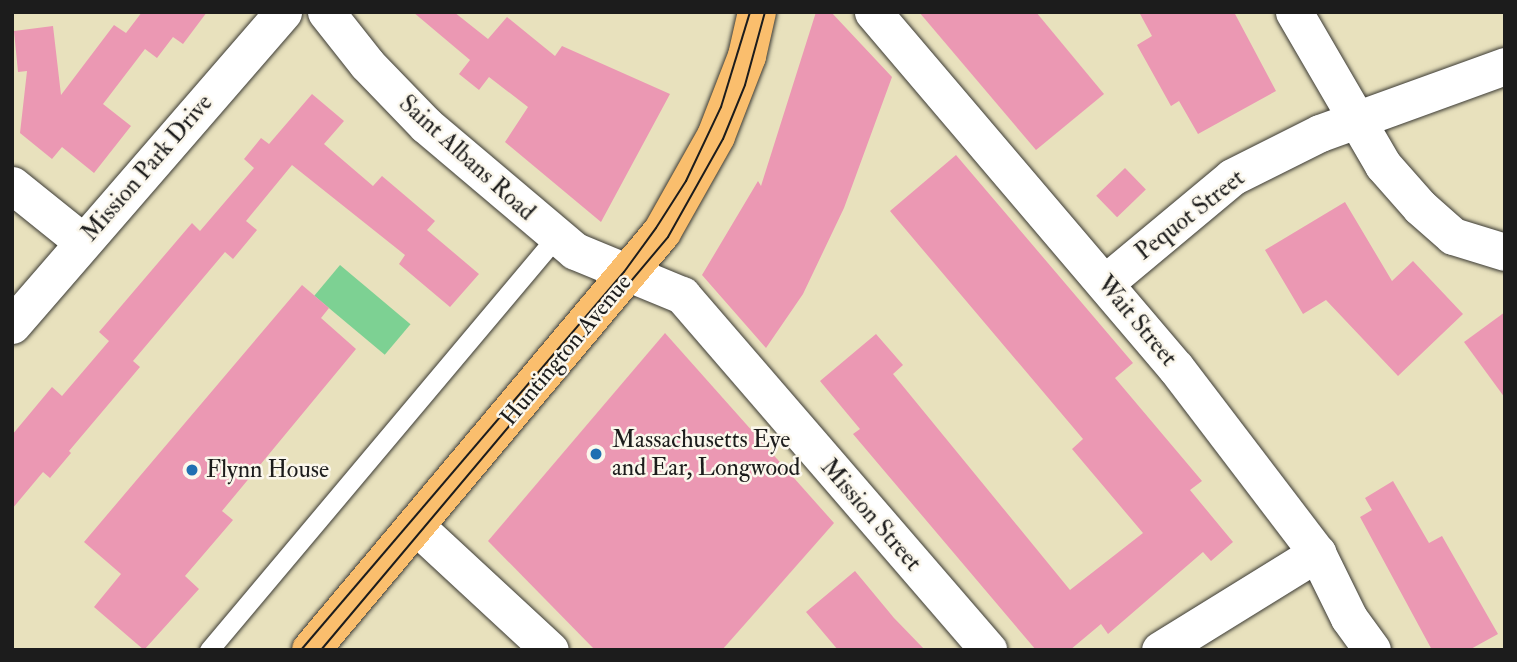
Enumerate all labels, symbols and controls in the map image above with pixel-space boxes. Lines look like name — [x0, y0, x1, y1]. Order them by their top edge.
street label: Mission Park Drive — [75, 89, 219, 247]
street label: Saint Albans Road — [393, 89, 541, 227]
street label: Pequot Street — [1130, 163, 1250, 267]
street label: Huntington Avenue — [494, 269, 638, 431]
street label: Wait Street — [1091, 270, 1183, 372]
place label: Massachusetts Eye and Ear, Longwood — [612, 426, 800, 482]
marker: Massachusetts Eye and Ear, Longwood — [586, 444, 606, 464]
street label: Mission Street — [814, 453, 928, 577]
place label: Flynn House — [206, 456, 329, 484]
marker: Flynn House — [184, 462, 200, 478]

